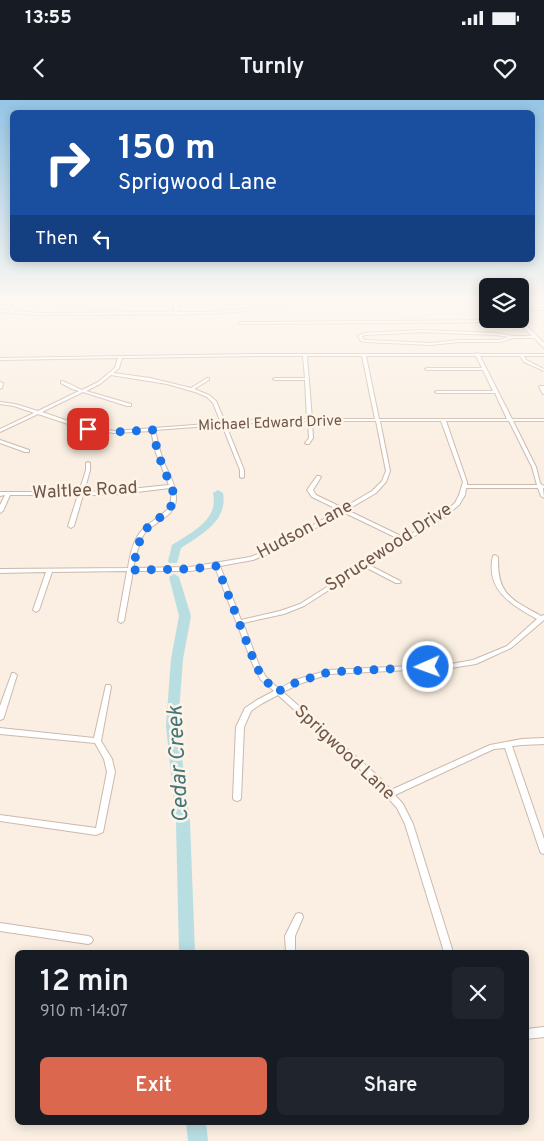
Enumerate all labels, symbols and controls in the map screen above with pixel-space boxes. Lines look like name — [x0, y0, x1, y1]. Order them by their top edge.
text: 13:55 — [25, 6, 72, 30]
icon: back — [25, 54, 53, 82]
text: Turnly — [240, 54, 304, 81]
icon: heart — [491, 54, 519, 82]
text: 150 m — [118, 127, 216, 171]
icon: right — [35, 130, 100, 195]
text: Sprigwood Lane — [118, 170, 277, 197]
icon: left — [88, 225, 116, 253]
text: Then — [35, 227, 78, 251]
map controls — [479, 278, 529, 328]
button: layers — [479, 278, 529, 328]
pin — [67, 408, 109, 450]
street label: Michael Edward Drive — [198, 412, 342, 436]
icon: arrive — [74, 415, 102, 443]
street label: Waltlee Road — [32, 477, 138, 505]
street label: Hudson Lane — [253, 495, 357, 565]
street label: Sprucewood Drive — [321, 498, 457, 598]
position arrow — [401, 640, 453, 692]
street label: Sprigwood Lane — [289, 700, 399, 806]
water label: Cedar Creek — [162, 704, 196, 823]
text: 12 min — [40, 964, 129, 1001]
button: close — [452, 967, 504, 1019]
text: 910 m · 14:07 — [40, 1002, 128, 1022]
button: Exit — [40, 1057, 267, 1115]
button: Share — [277, 1057, 504, 1115]

